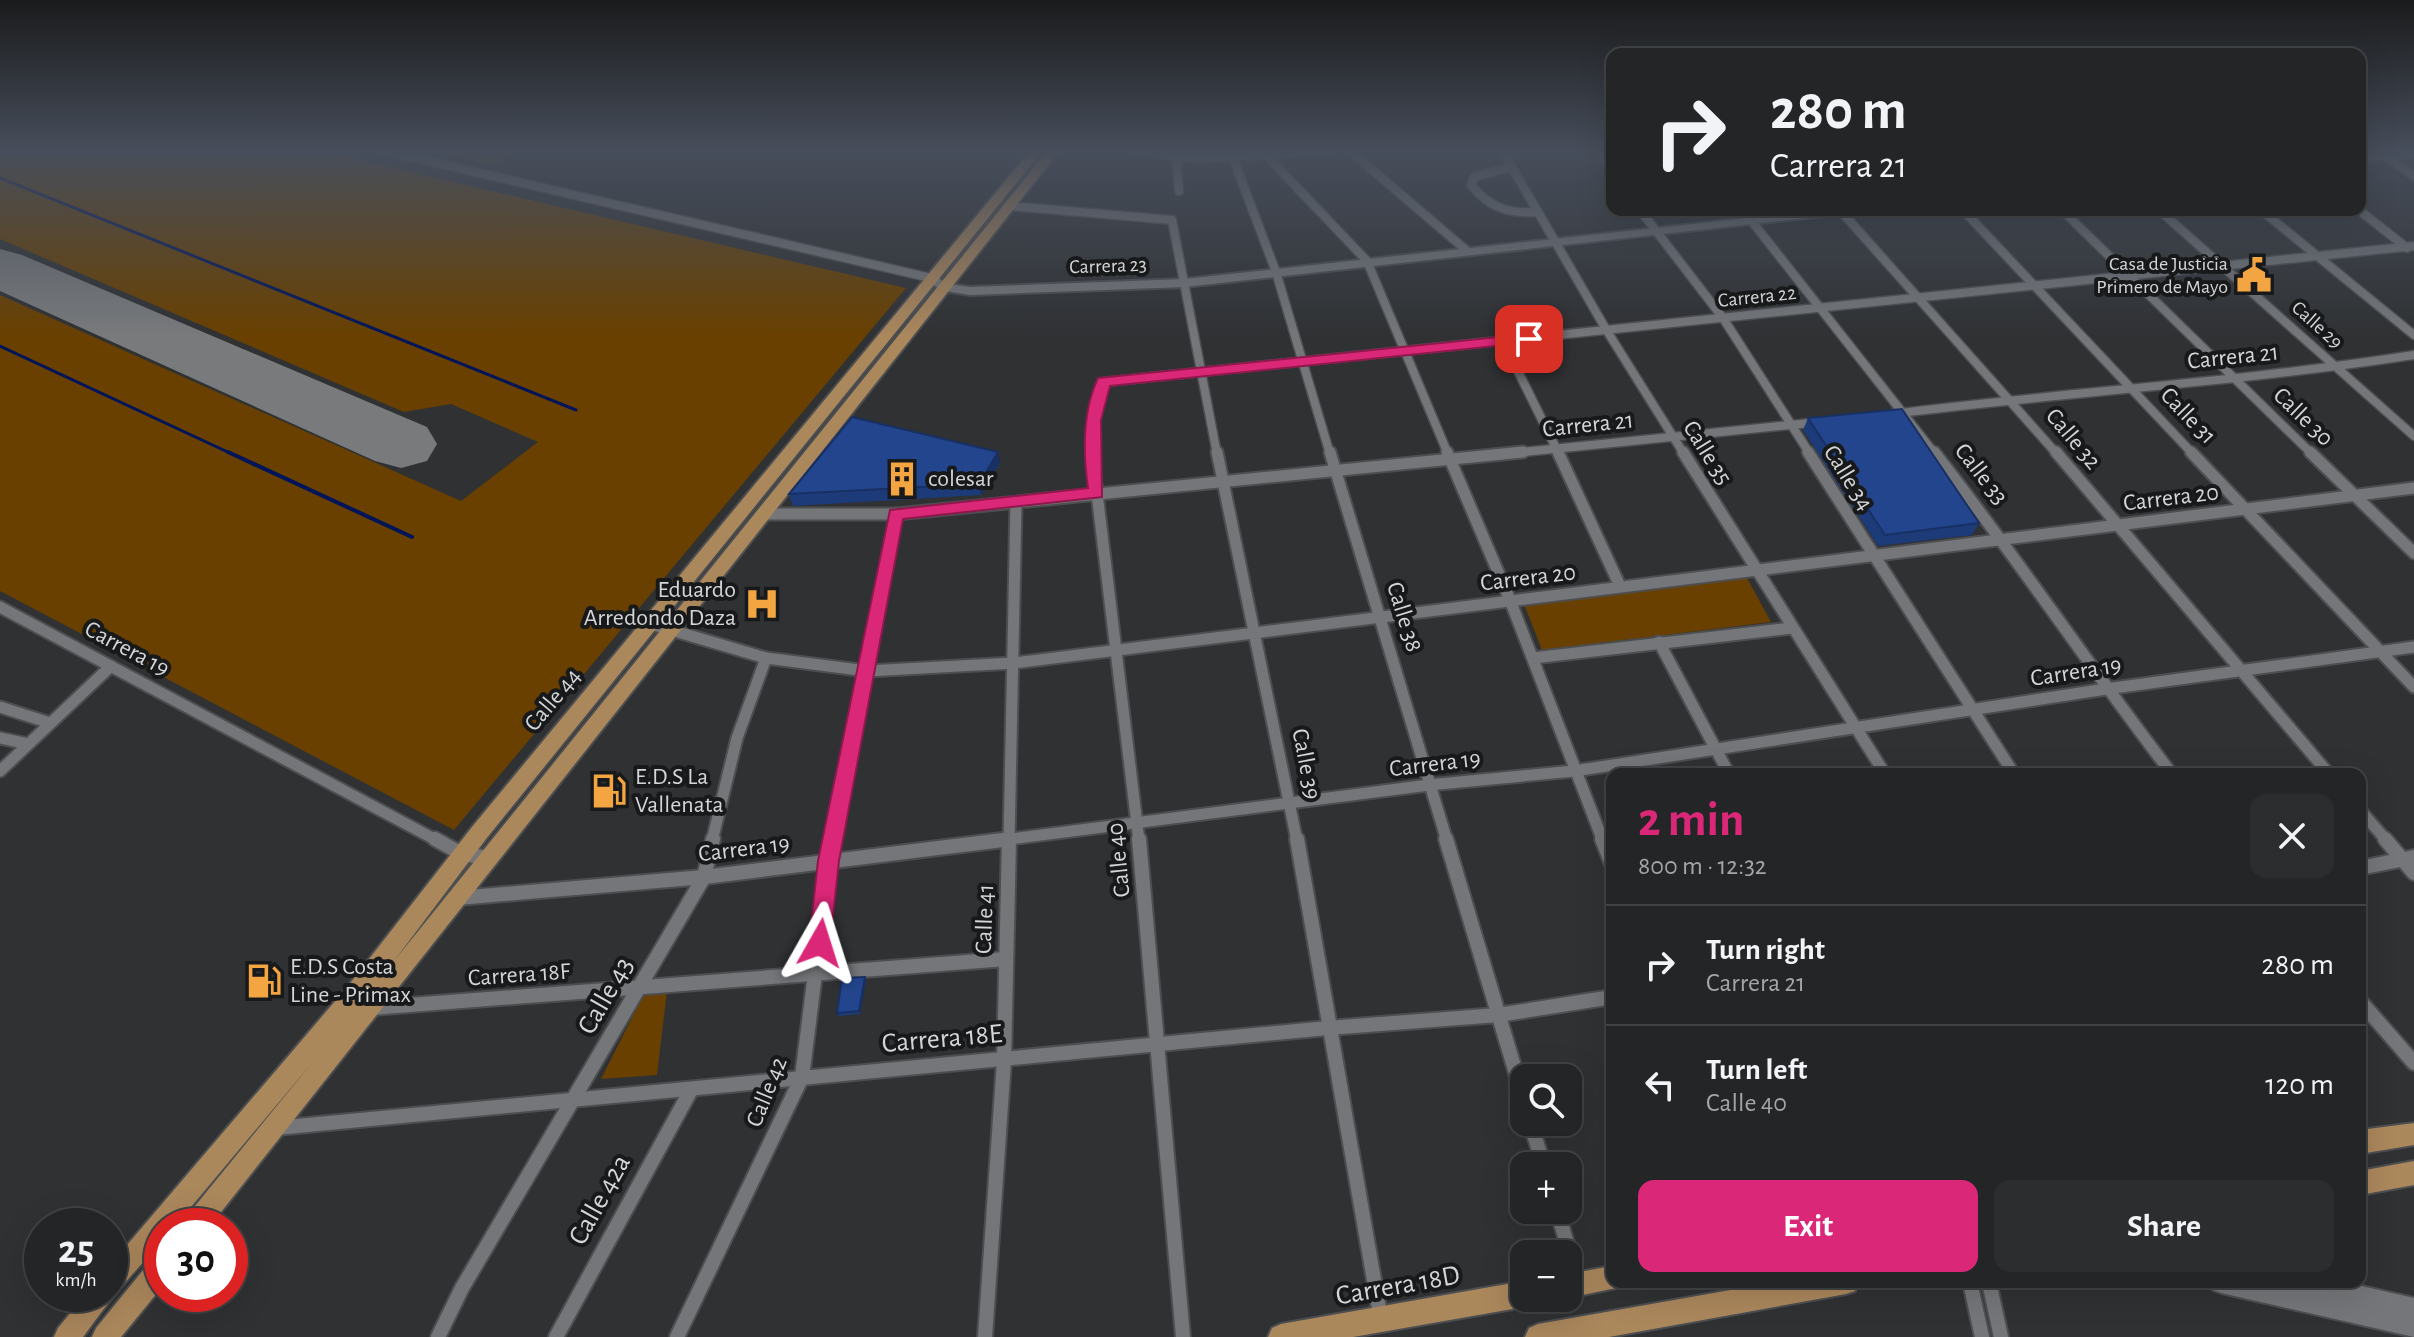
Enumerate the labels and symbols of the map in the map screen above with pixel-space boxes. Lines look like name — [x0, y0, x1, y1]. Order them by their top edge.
place label: Casa de Justicia Primero de Mayo — [2096, 254, 2228, 297]
street label: Carrera 23 — [1069, 255, 1147, 277]
public building icon: Casa de Justicia Primero de Mayo — [2235, 256, 2273, 294]
street label: Carrera 22 — [1717, 283, 1797, 311]
street label: Calle 29 — [2288, 297, 2346, 353]
pin — [1495, 305, 1563, 373]
street label: Carrera 21 — [2186, 340, 2280, 374]
street label: Calle 31 — [2156, 383, 2220, 449]
street label: Calle 30 — [2268, 383, 2338, 451]
street label: Calle 32 — [2041, 404, 2105, 474]
street label: Carrera 21 — [1541, 408, 1635, 442]
street label: Calle 35 — [1678, 417, 1736, 489]
street label: Calle 33 — [1950, 439, 2012, 509]
street label: Calle 34 — [1819, 441, 1877, 515]
building icon: colesar — [883, 460, 921, 498]
place label: colesar — [928, 467, 994, 491]
street label: Carrera 20 — [2122, 480, 2220, 516]
street label: Carrera 20 — [1479, 560, 1577, 596]
place label: Eduardo Arredondo Daza — [584, 578, 736, 630]
street label: Calle 38 — [1382, 579, 1426, 655]
hospital icon: Eduardo Arredondo Daza — [743, 585, 781, 623]
street label: Carrera 19 — [81, 617, 173, 681]
street label: Carrera 19 — [2029, 653, 2123, 691]
street label: Calle 44 — [520, 664, 586, 736]
street label: Calle 39 — [1287, 727, 1325, 801]
street label: Carrera 19 — [1388, 746, 1482, 782]
place label: E.D.S La Vallenata — [635, 765, 723, 817]
fuel station icon: E.D.S La Vallenata — [590, 772, 628, 810]
street label: Calle 40 — [1103, 822, 1135, 898]
street label: Carrera 19 — [697, 831, 791, 867]
street label: Calle 41 — [972, 883, 998, 955]
position arrow — [778, 901, 862, 985]
street label: Calle 43 — [573, 953, 639, 1039]
place label: E.D.S Costa Line - Primax — [290, 955, 412, 1007]
street label: Carrera 18F — [467, 959, 572, 991]
fuel station icon: E.D.S Costa Line - Primax — [245, 962, 283, 1000]
street label: Carrera 18E — [881, 1020, 1003, 1058]
street label: Calle 42 — [742, 1054, 792, 1130]
street label: Calle 42a — [564, 1150, 636, 1250]
speed limit sign: 30 — [144, 1208, 248, 1312]
street label: Carrera 18D — [1334, 1261, 1462, 1311]

